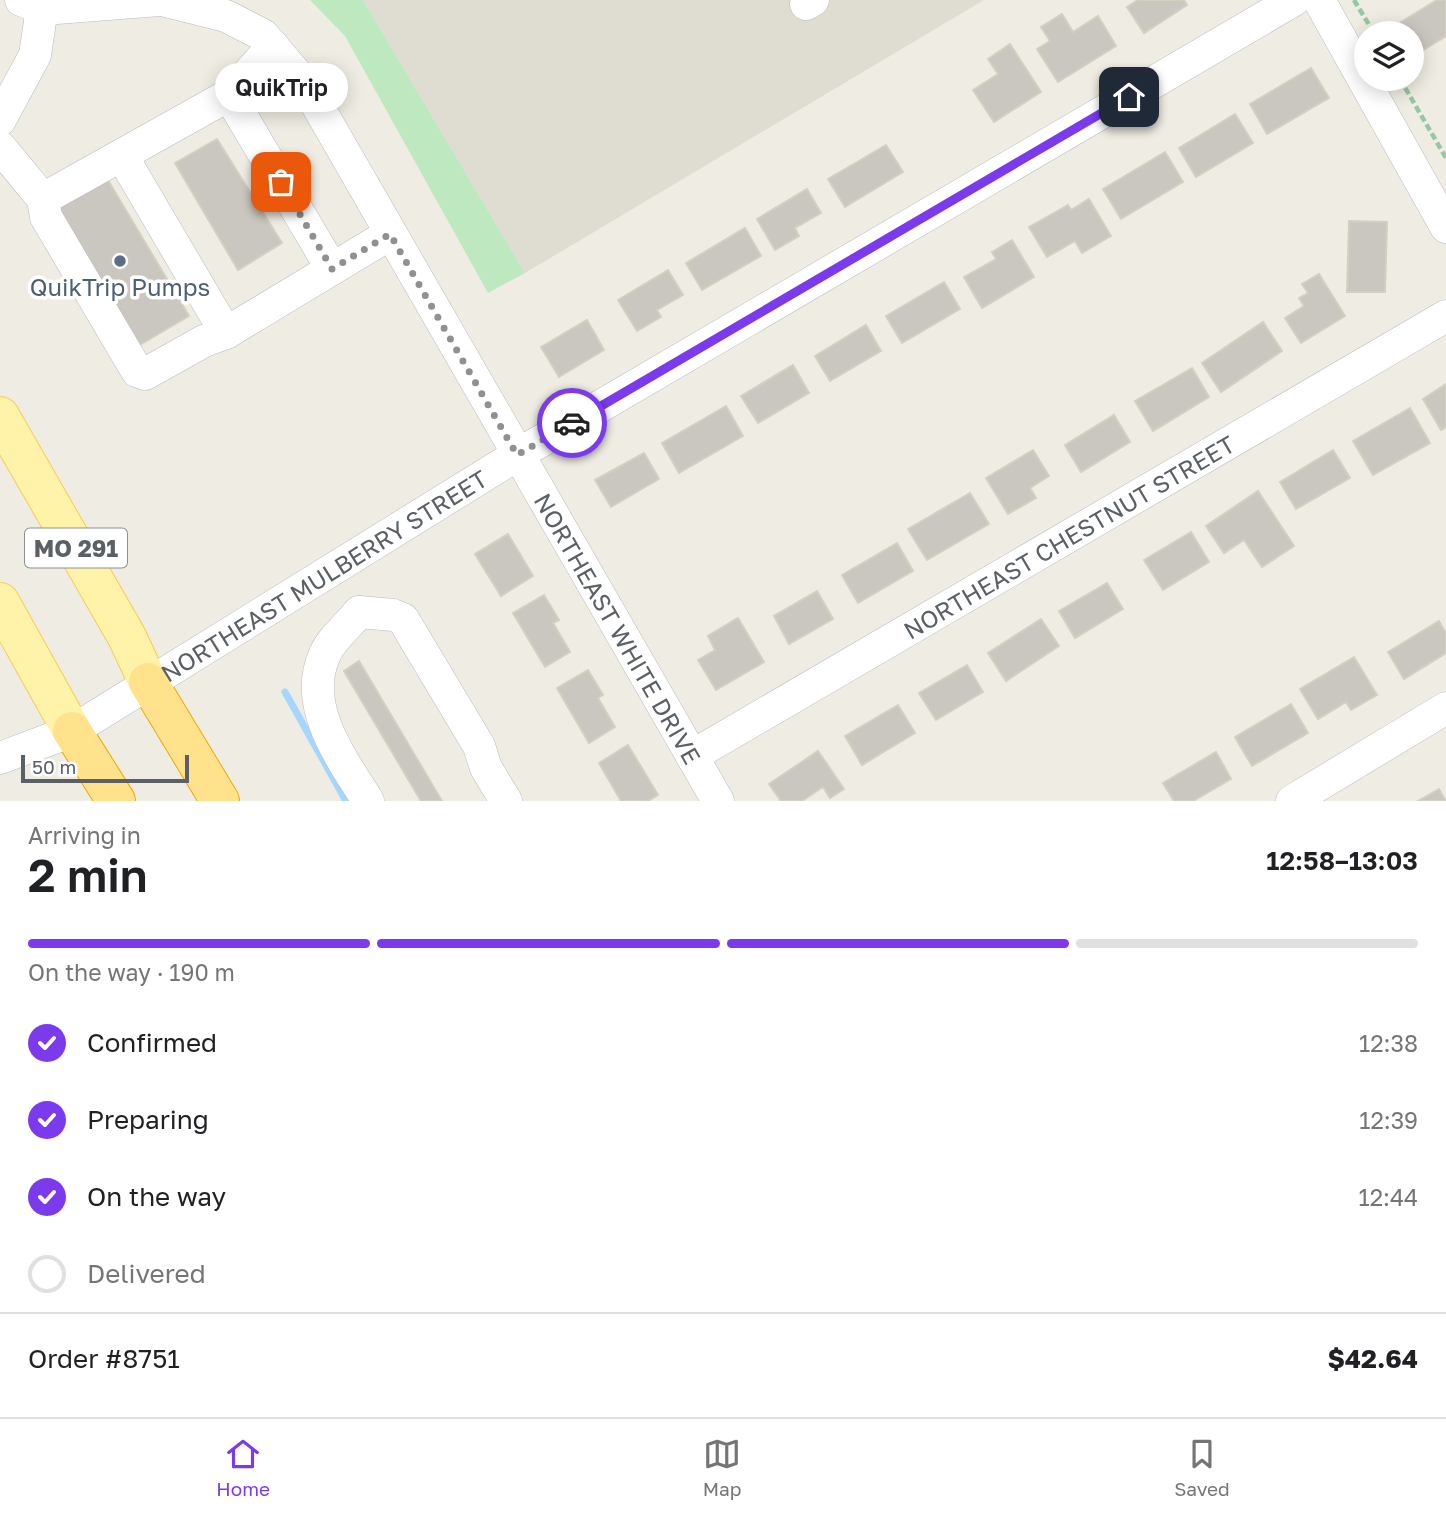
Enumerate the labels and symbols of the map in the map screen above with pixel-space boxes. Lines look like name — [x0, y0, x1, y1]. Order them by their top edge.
callout: QuikTrip — [215, 63, 348, 112]
pin — [1099, 67, 1159, 127]
pin — [251, 152, 311, 212]
marker: QuikTrip Pumps — [112, 253, 128, 269]
place label: QuikTrip Pumps — [30, 272, 210, 301]
courier — [537, 388, 607, 458]
street label: NORTHEAST CHESTNUT STREET — [898, 428, 1239, 644]
street label: NORTHEAST MULBERRY STREET — [155, 463, 492, 687]
street label: NORTHEAST WHITE DRIVE — [529, 488, 708, 769]
road number: MO 291 — [25, 528, 127, 568]
scale bar — [21, 752, 189, 784]

